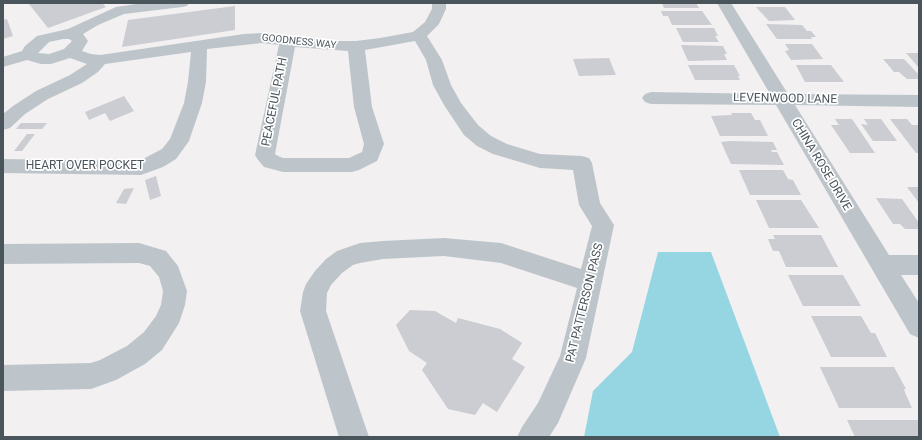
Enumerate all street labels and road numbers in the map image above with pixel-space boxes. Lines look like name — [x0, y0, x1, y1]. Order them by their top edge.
street label: GOODNESS WAY — [261, 32, 337, 52]
street label: PEACEFUL PATH — [259, 56, 291, 148]
street label: LEVENWOOD LANE — [733, 91, 837, 107]
street label: CHINA ROSE DRIVE — [788, 116, 854, 214]
street label: HEART OVER POCKET — [26, 159, 144, 173]
street label: PAT PATTERSON PASS — [563, 242, 607, 364]

